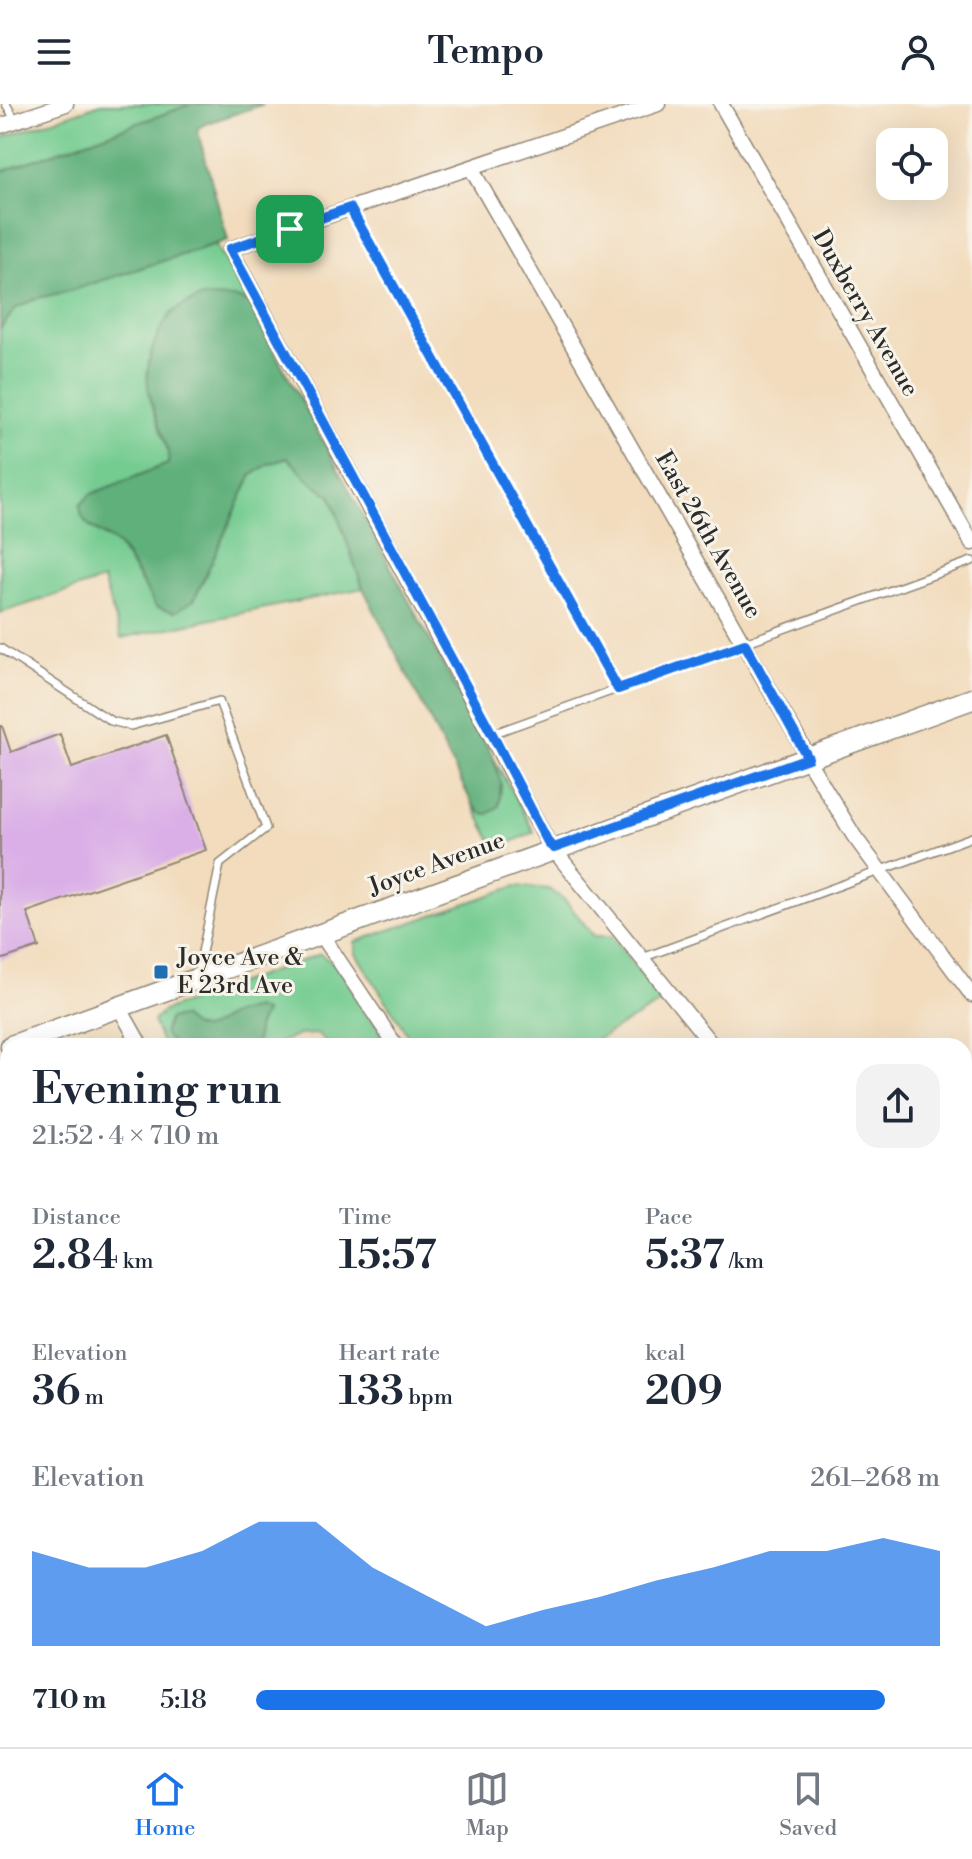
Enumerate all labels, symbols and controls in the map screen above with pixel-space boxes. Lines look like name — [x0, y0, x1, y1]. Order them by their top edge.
icon: menu — [32, 30, 76, 74]
text: Tempo — [428, 30, 544, 75]
icon: person — [896, 30, 940, 74]
map controls — [876, 128, 948, 200]
button: locate — [876, 128, 948, 200]
pin — [256, 195, 324, 263]
icon: arrive — [268, 207, 312, 251]
street label: Duxberry Avenue — [805, 224, 925, 402]
street label: East 26th Avenue — [648, 446, 768, 624]
street label: Joyce Avenue — [364, 826, 509, 903]
place label: Joyce Ave & E 23rd Ave — [176, 943, 304, 1001]
marker: Joyce Ave & E 23rd Ave — [152, 963, 170, 981]
text: Evening run — [32, 1062, 281, 1117]
button: share — [856, 1064, 940, 1148]
text: 21:52 · 4 × 710 m — [32, 1120, 219, 1152]
text: Distance — [32, 1204, 121, 1231]
text: Time — [339, 1204, 392, 1231]
text: Pace — [645, 1204, 693, 1231]
text: 2.84 — [32, 1231, 118, 1281]
text: 15:57 — [339, 1231, 436, 1281]
text: 5:37 — [645, 1231, 724, 1281]
text: km — [118, 1248, 154, 1275]
text: /km — [724, 1248, 764, 1275]
text: Elevation — [32, 1340, 127, 1367]
text: Heart rate — [339, 1340, 440, 1367]
text: kcal — [645, 1340, 685, 1367]
text: 36 — [32, 1367, 80, 1417]
text: 133 — [339, 1367, 404, 1417]
text: 209 — [645, 1367, 723, 1417]
text: m — [80, 1384, 104, 1411]
text: bpm — [404, 1384, 453, 1411]
text: Elevation — [32, 1462, 145, 1494]
text: 261–268 m — [810, 1462, 940, 1494]
text: 710 m — [32, 1684, 106, 1716]
text: 5:18 — [160, 1684, 207, 1716]
tab: Home — [135, 1767, 195, 1842]
tab: Map — [465, 1767, 509, 1842]
tab: Saved — [779, 1767, 837, 1842]

